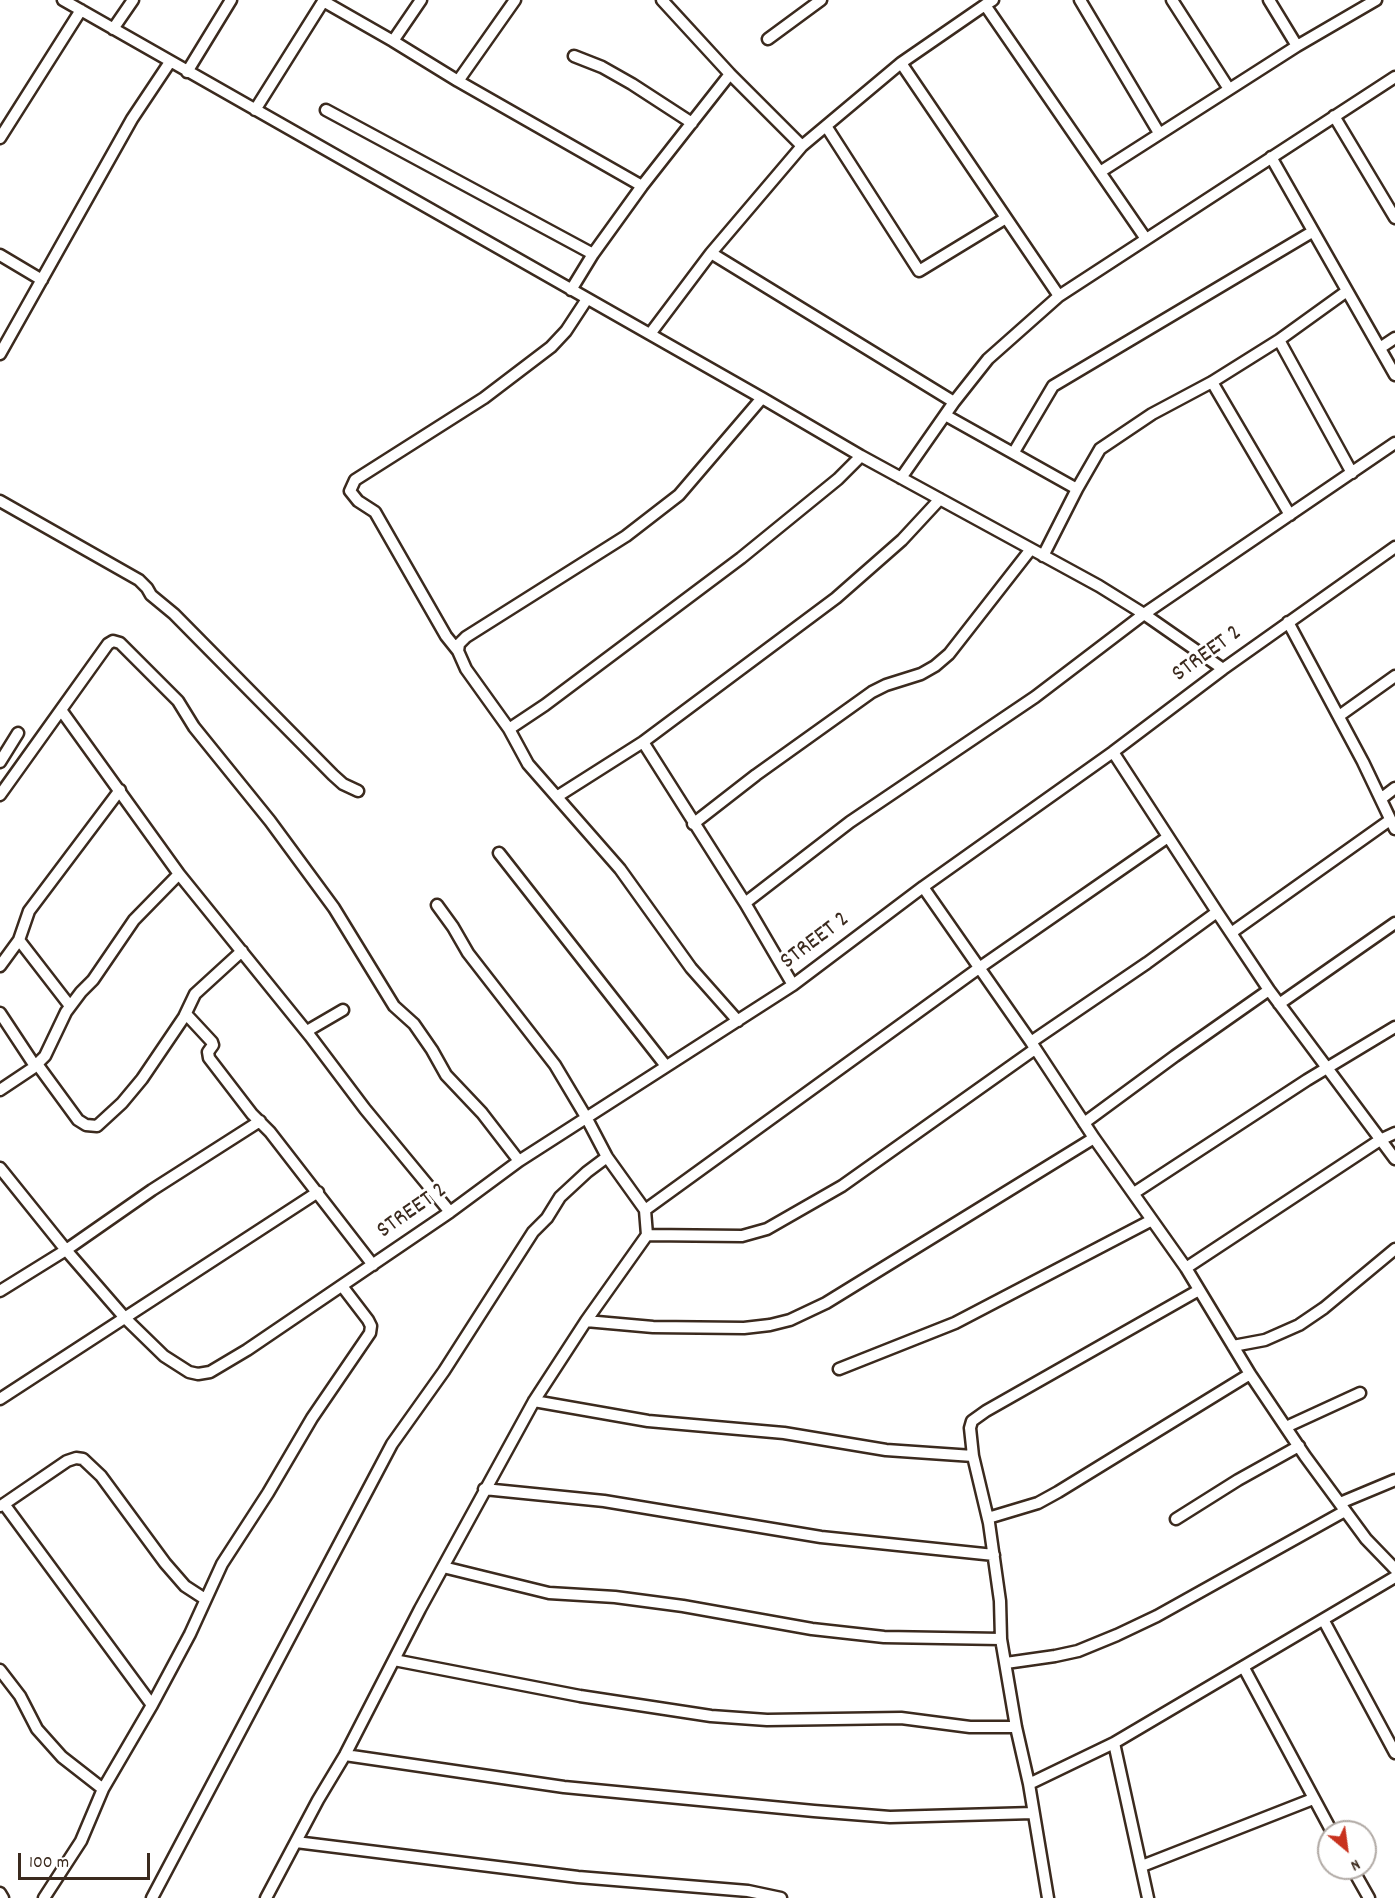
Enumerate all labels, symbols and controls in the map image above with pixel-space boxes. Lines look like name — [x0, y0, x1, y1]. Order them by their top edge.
street label: STREET 2 — [1167, 620, 1249, 690]
street label: STREET 2 — [776, 907, 856, 977]
street label: STREET 2 — [372, 1177, 454, 1247]
north arrow — [1317, 1820, 1377, 1880]
scale bar — [21, 1841, 153, 1879]
text: 100 m — [29, 1851, 69, 1876]
text: N — [1346, 1852, 1364, 1876]

